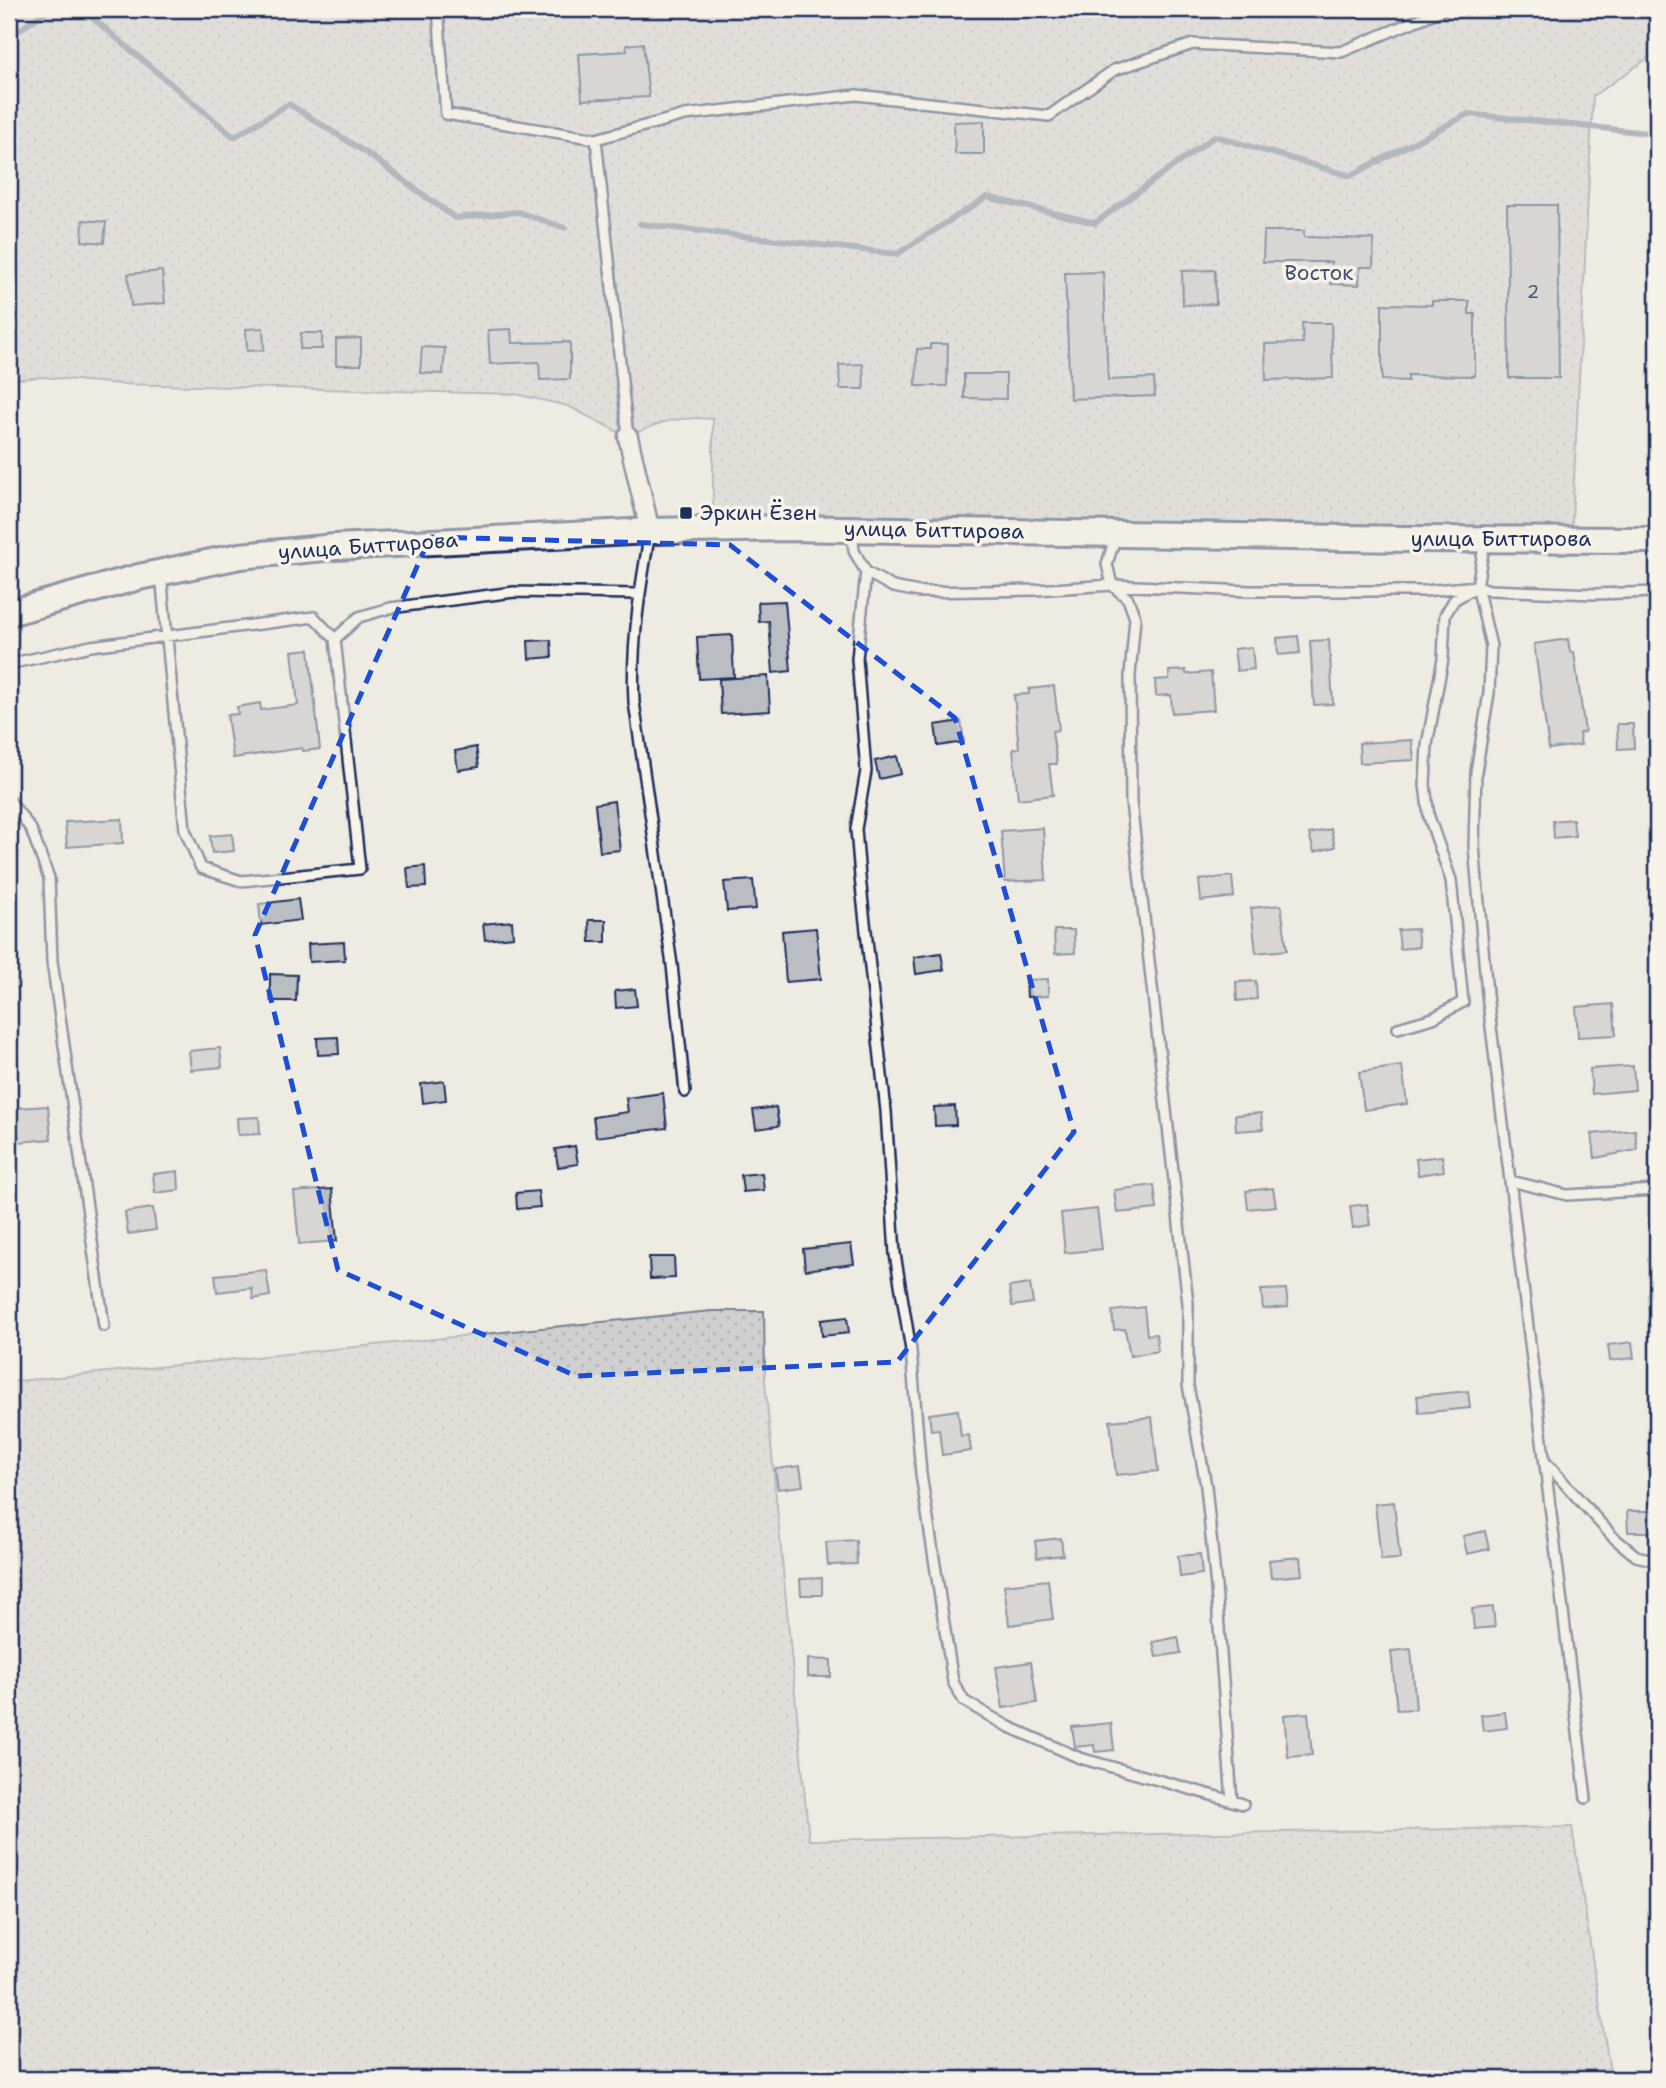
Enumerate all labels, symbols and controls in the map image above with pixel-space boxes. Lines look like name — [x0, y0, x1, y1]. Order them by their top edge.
park label: Восток — [1285, 259, 1354, 287]
house number: 2 — [1527, 280, 1539, 304]
place label: Эркин Ёзен — [700, 499, 817, 527]
marker: Эркин Ёзен — [678, 505, 694, 521]
street label: улица Биттирова — [843, 514, 1025, 546]
street label: улица Биттирова — [1411, 525, 1591, 553]
street label: улица Биттирова — [277, 526, 459, 566]

